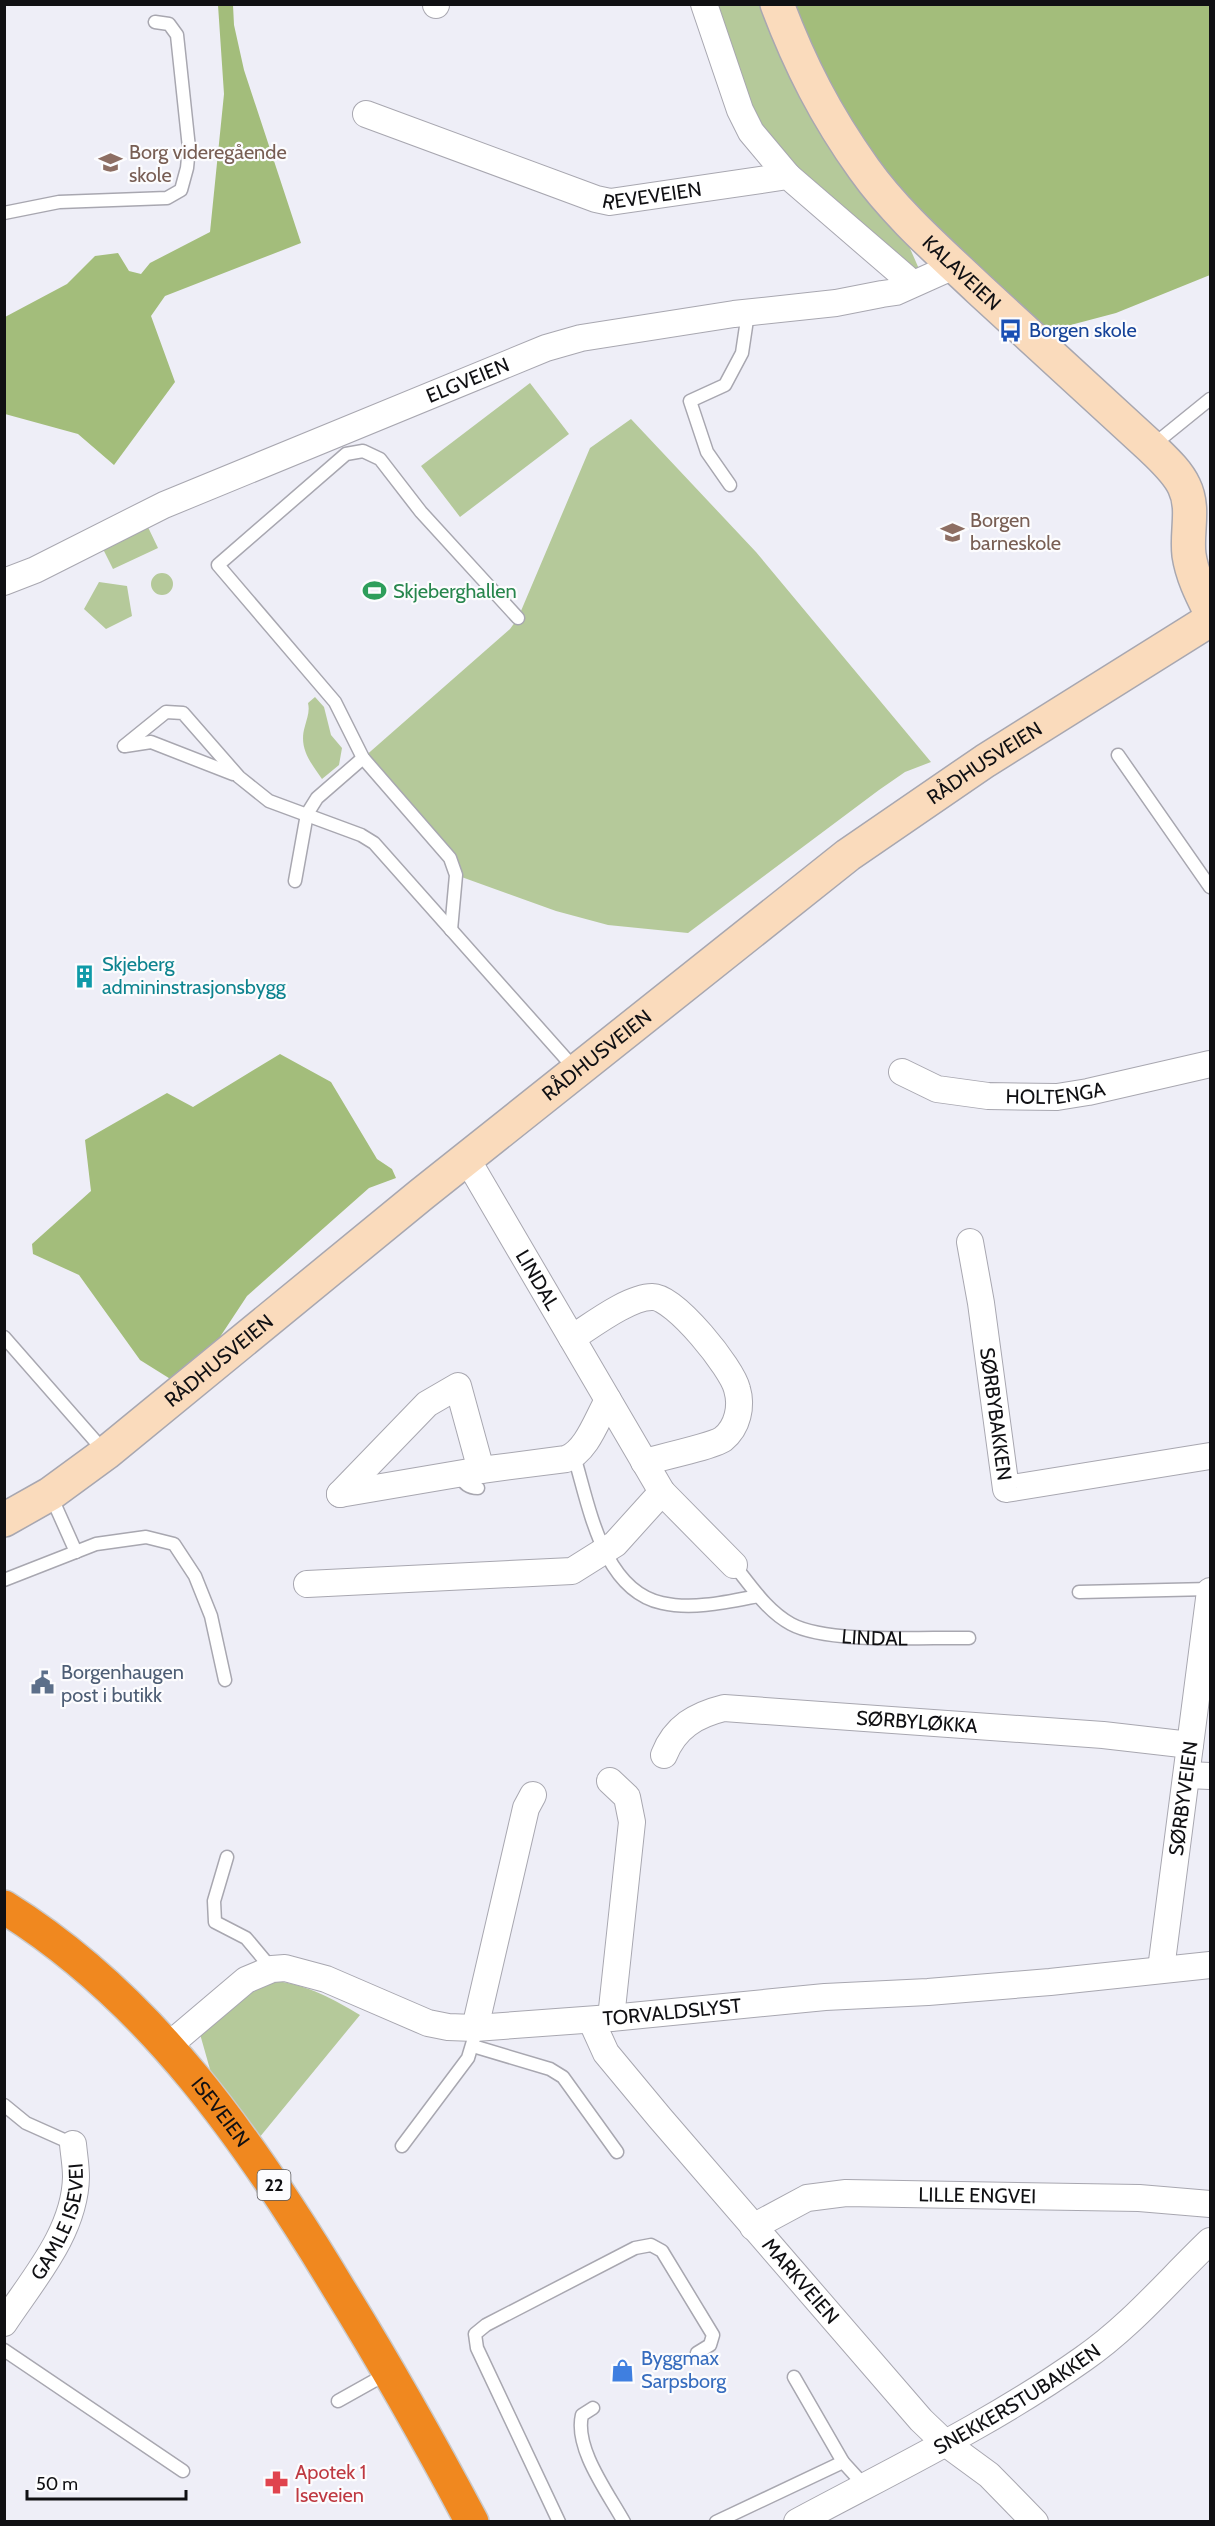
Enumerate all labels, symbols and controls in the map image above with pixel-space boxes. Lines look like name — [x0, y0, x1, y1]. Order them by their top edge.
place label: Borg videregående skole — [129, 140, 287, 187]
school or university icon: Borg videregående skole — [98, 150, 124, 176]
street label: REVEVEIEN — [600, 177, 703, 215]
street label: KALAVEIEN — [918, 230, 1006, 315]
bus stop icon: Borgen skole — [998, 317, 1024, 343]
place label: Borgen skole — [1029, 318, 1137, 342]
street label: ELGVEIEN — [423, 352, 513, 408]
place label: Borgen barneskole — [970, 508, 1061, 555]
school or university icon: Borgen barneskole — [939, 519, 965, 545]
sports icon: Skjeberghallen — [362, 578, 388, 604]
place label: Skjeberghallen — [393, 579, 517, 603]
street label: RÅDHUSVEIEN — [922, 716, 1046, 809]
place label: Skjeberg admininstrasjonsbygg — [102, 952, 287, 999]
building icon: Skjeberg admininstrasjonsbygg — [71, 963, 97, 989]
street label: RÅDHUSVEIEN — [537, 1004, 656, 1106]
street label: HOLTENGA — [1006, 1076, 1108, 1109]
street label: LINDAL — [511, 1245, 565, 1314]
street label: RÅDHUSVEIEN — [160, 1309, 278, 1412]
street label: SØRBYBAKKEN — [975, 1346, 1017, 1482]
street label: LINDAL — [841, 1624, 908, 1650]
place label: Borgenhaugen post i butikk — [61, 1660, 184, 1707]
public building icon: Borgenhaugen post i butikk — [30, 1670, 56, 1696]
street label: SØRBYLØKKA — [855, 1705, 979, 1738]
street label: SØRBYVEIEN — [1164, 1740, 1202, 1857]
street label: TORVALDSLYST — [602, 1993, 743, 2031]
street label: ISEVEIEN — [186, 2072, 255, 2152]
street label: GAMLE ISEVEI — [25, 2162, 88, 2284]
road number: 22 — [258, 2170, 290, 2200]
street label: LILLE ENGVEI — [918, 2182, 1036, 2208]
street label: MARKVEIEN — [757, 2233, 844, 2329]
street label: SNEKKERSTUBAKKEN — [929, 2339, 1105, 2459]
place label: Byggmax Sarpsborg — [641, 2346, 727, 2393]
shop icon: Byggmax Sarpsborg — [610, 2357, 636, 2383]
place label: Apotek 1 Iseveien — [295, 2460, 366, 2507]
scale bar — [27, 2463, 186, 2501]
pharmacy icon: Apotek 1 Iseveien — [264, 2470, 290, 2496]
text: 50 m — [36, 2473, 78, 2495]

